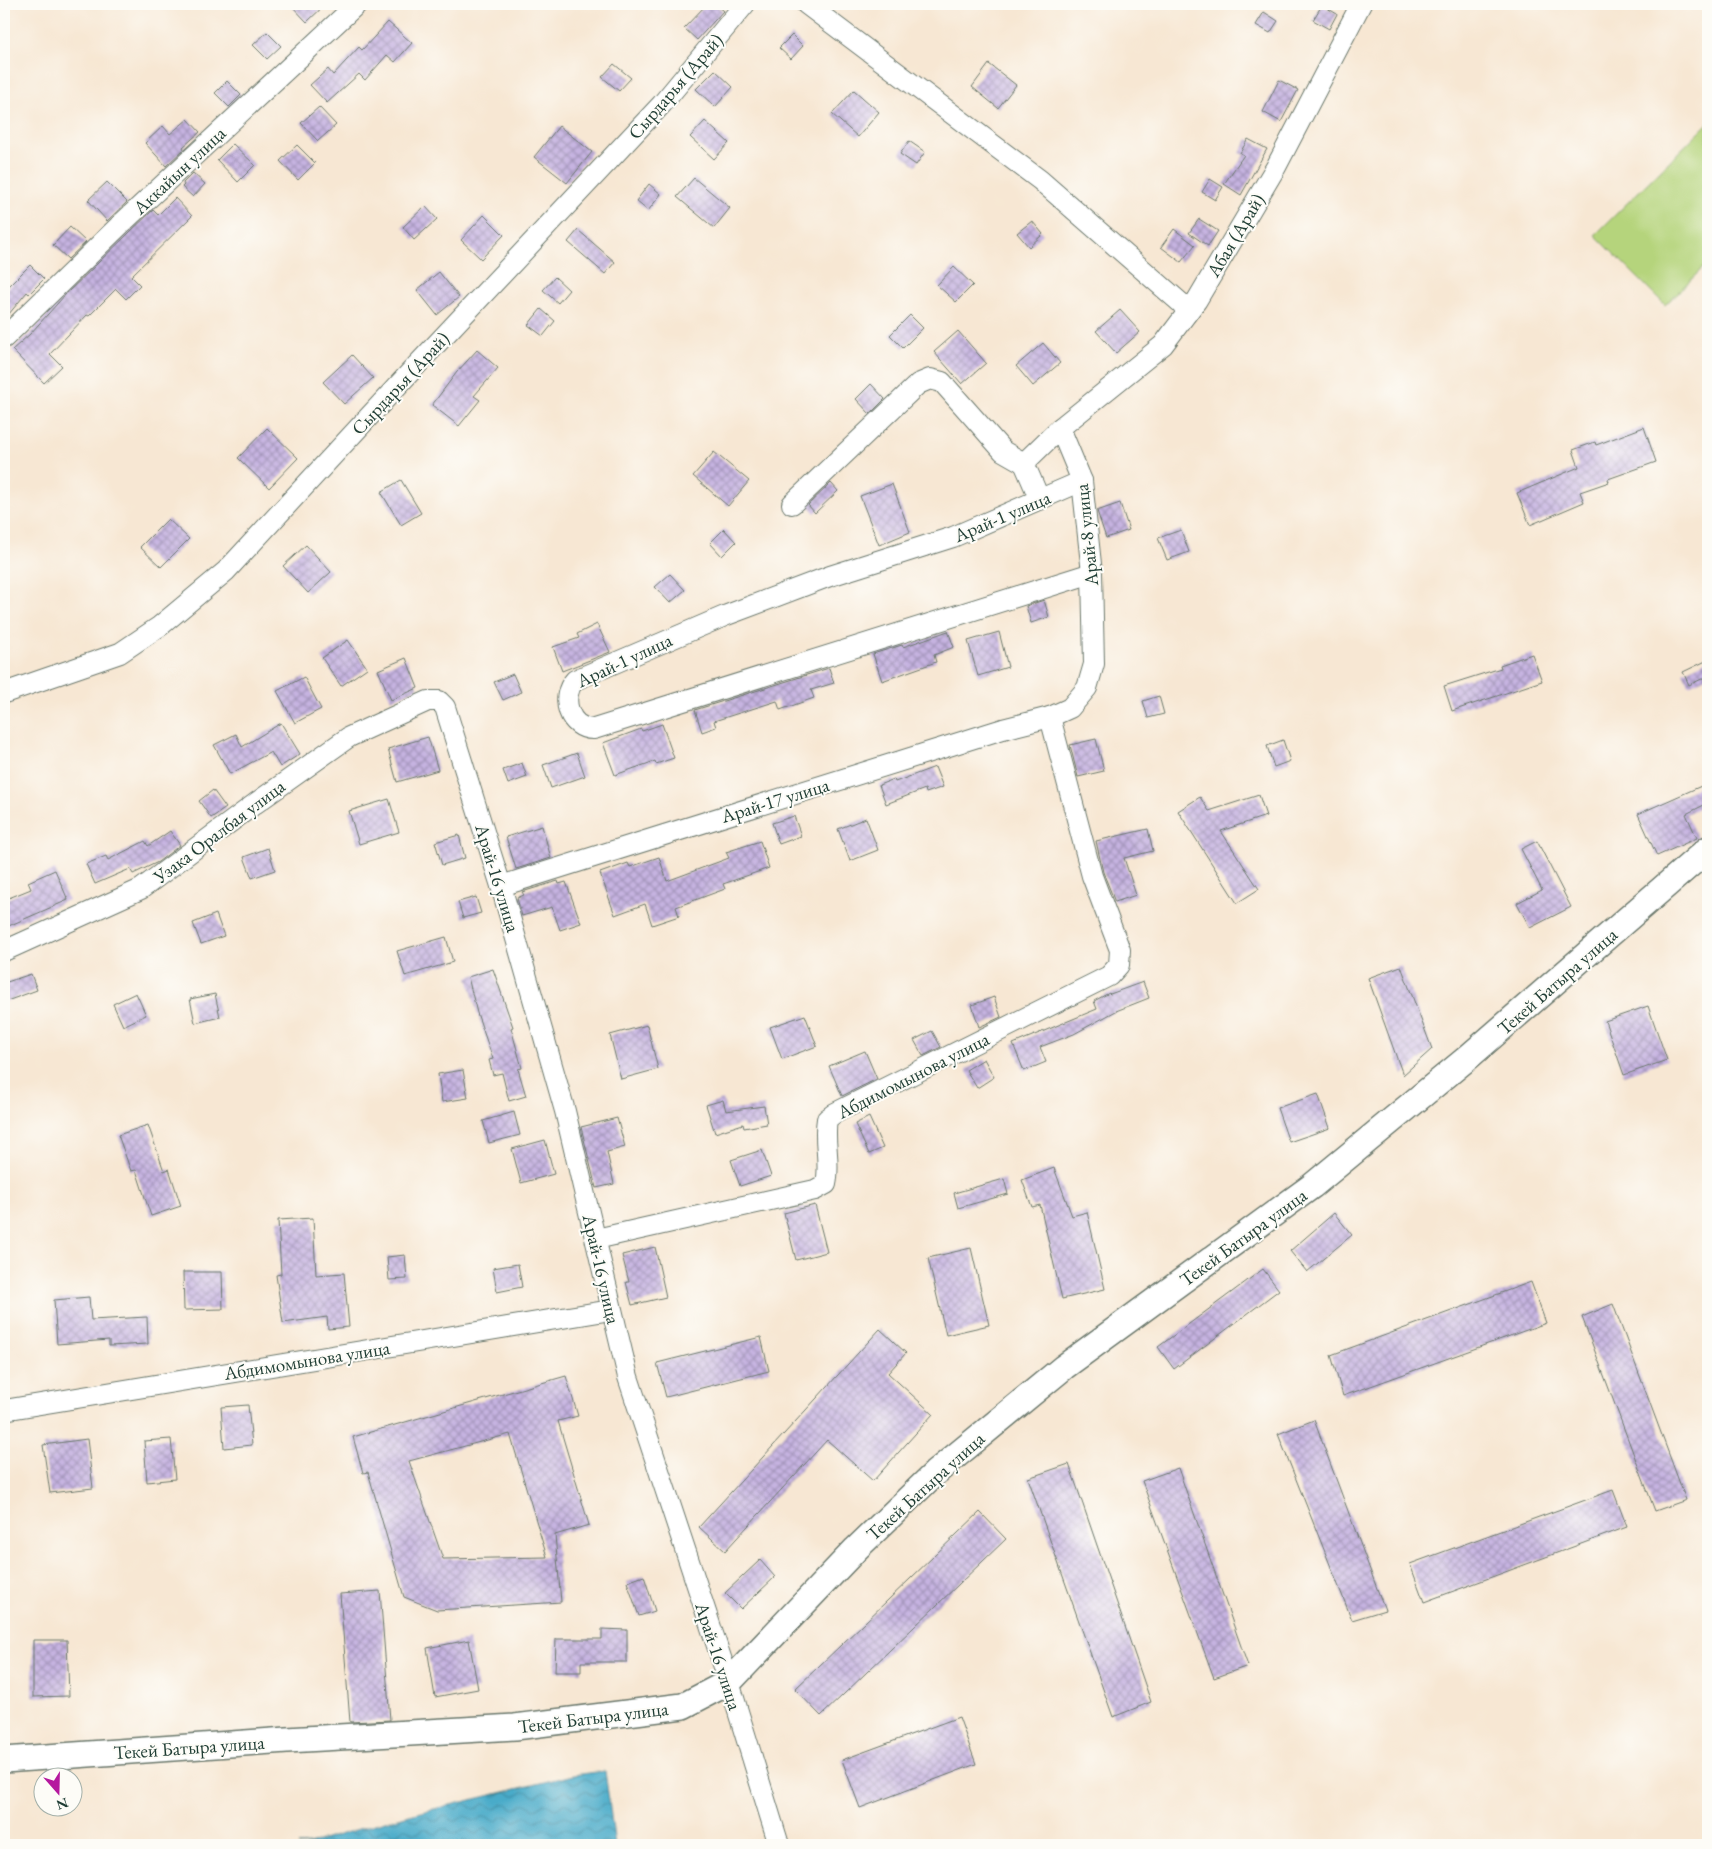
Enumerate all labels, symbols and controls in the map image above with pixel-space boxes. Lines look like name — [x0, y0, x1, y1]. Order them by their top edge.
street label: Сырдарья (Арай) — [622, 28, 728, 145]
street label: Аккайын улица — [127, 121, 231, 221]
street label: Абая (Арай) — [1200, 189, 1270, 283]
street label: Сырдарья (Арай) — [346, 326, 455, 440]
street label: Арай-8 улица — [1069, 482, 1104, 588]
street label: Арай-1 улица — [949, 485, 1055, 548]
street label: Арай-1 улица — [571, 627, 676, 694]
street label: Арай-17 улица — [717, 772, 833, 829]
street label: Узака Оралбая улица — [148, 773, 291, 890]
street label: Арай-16 улица — [469, 820, 526, 936]
street label: Текей Батыра улица — [1492, 922, 1623, 1040]
street label: Абдимомынова улица — [832, 1026, 994, 1125]
street label: Текей Батыра улица — [1175, 1183, 1312, 1292]
street label: Арай-16 улица — [577, 1211, 626, 1327]
street label: Абдимомынова улица — [221, 1335, 392, 1386]
street label: Текей Батыра улица — [861, 1426, 990, 1546]
street label: Арай-16 улица — [689, 1598, 748, 1714]
street label: Текей Батыра улица — [516, 1696, 670, 1739]
street label: Текей Батыра улица — [113, 1730, 266, 1765]
north arrow — [32, 1766, 82, 1816]
text: N — [53, 1794, 71, 1815]

